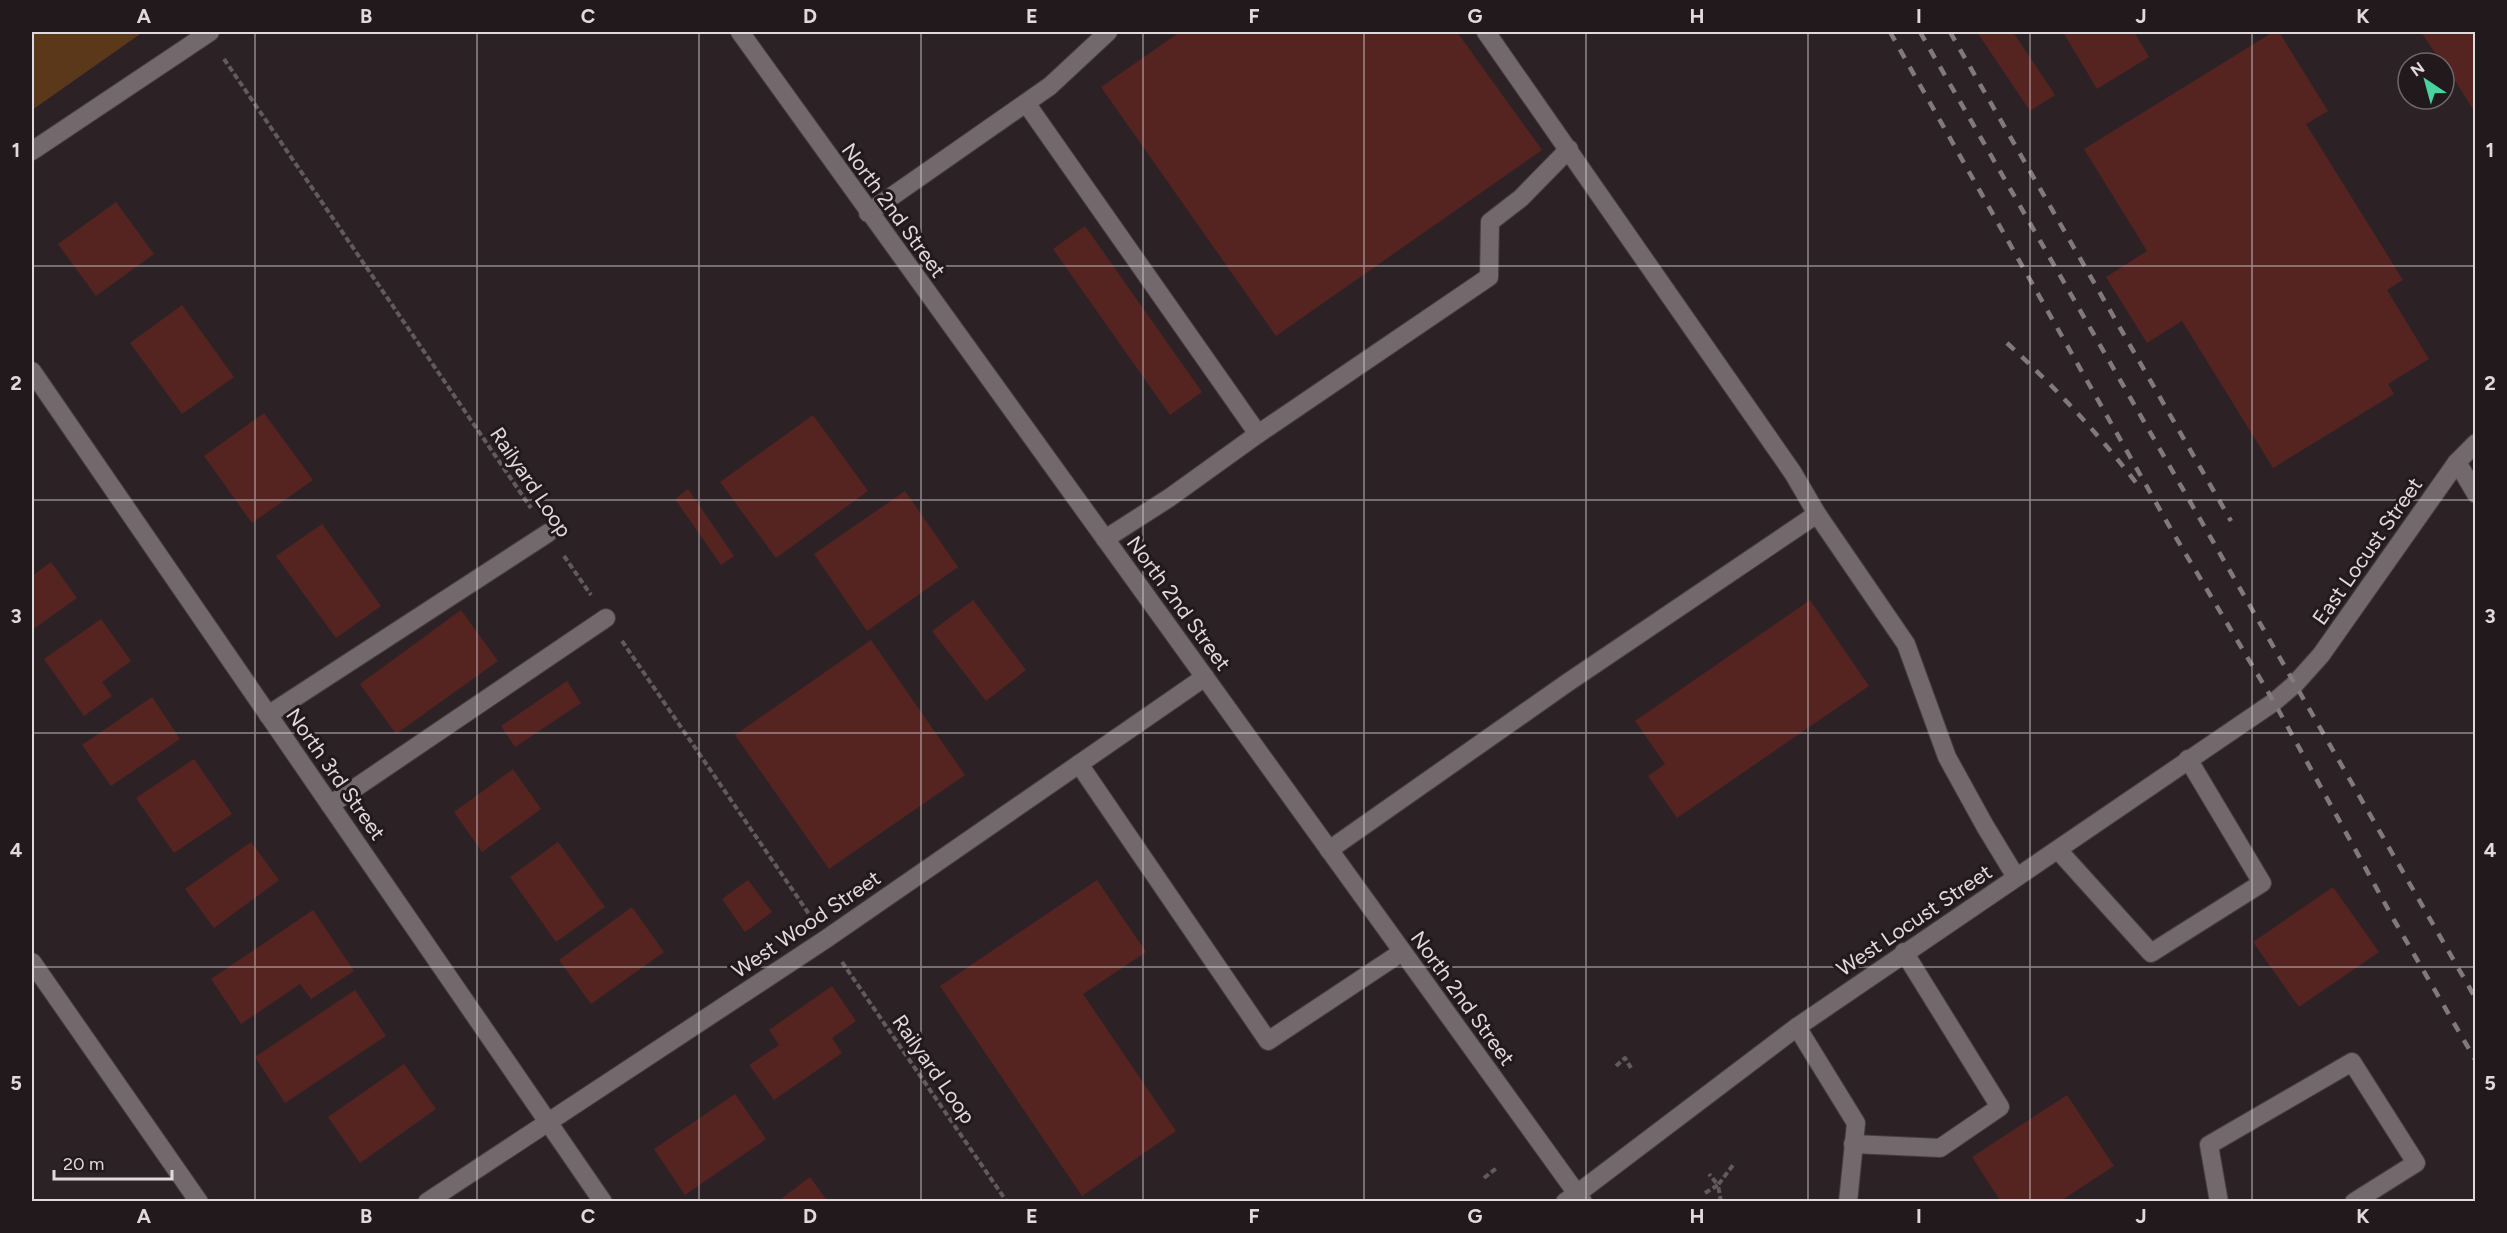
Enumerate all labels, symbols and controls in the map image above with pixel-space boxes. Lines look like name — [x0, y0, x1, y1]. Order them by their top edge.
text: A — [137, 4, 152, 28]
text: B — [360, 4, 372, 28]
text: C — [581, 4, 595, 28]
text: D — [803, 4, 817, 28]
text: E — [1026, 4, 1038, 28]
text: F — [1248, 4, 1260, 28]
text: G — [1468, 4, 1483, 28]
text: H — [1690, 4, 1705, 28]
text: I — [1916, 4, 1922, 28]
text: J — [2135, 4, 2147, 28]
text: K — [2356, 4, 2370, 28]
north arrow — [2396, 51, 2456, 111]
text: N — [2407, 58, 2428, 81]
text: 1 — [12, 138, 20, 162]
street label: North 2nd Street — [837, 138, 951, 282]
text: 1 — [2486, 138, 2494, 162]
text: 2 — [10, 371, 22, 395]
text: 2 — [2484, 371, 2496, 395]
street label: Railyard Loop — [485, 422, 577, 542]
street label: East Locust Street — [2307, 473, 2427, 629]
street label: North 2nd Street — [1122, 531, 1236, 675]
text: 3 — [10, 604, 22, 628]
text: 3 — [2484, 604, 2496, 628]
street label: North 3rd Street — [281, 703, 391, 845]
text: 4 — [10, 838, 23, 862]
text: 4 — [2484, 838, 2497, 862]
street label: West Locust Street — [1832, 859, 1996, 981]
street label: West Wood Street — [727, 865, 885, 983]
street label: North 2nd Street — [1406, 926, 1520, 1070]
street label: Railyard Loop — [887, 1010, 981, 1128]
text: 5 — [10, 1071, 22, 1095]
text: 5 — [2484, 1071, 2496, 1095]
scale bar — [54, 1143, 172, 1181]
text: 20 m — [63, 1153, 104, 1175]
text: A — [137, 1204, 152, 1228]
text: B — [360, 1204, 372, 1228]
text: C — [581, 1204, 595, 1228]
text: D — [803, 1204, 817, 1228]
text: E — [1026, 1204, 1038, 1228]
text: F — [1248, 1204, 1260, 1228]
text: G — [1468, 1204, 1483, 1228]
text: H — [1690, 1204, 1705, 1228]
text: I — [1916, 1204, 1922, 1228]
text: J — [2135, 1204, 2147, 1228]
text: K — [2356, 1204, 2370, 1228]

